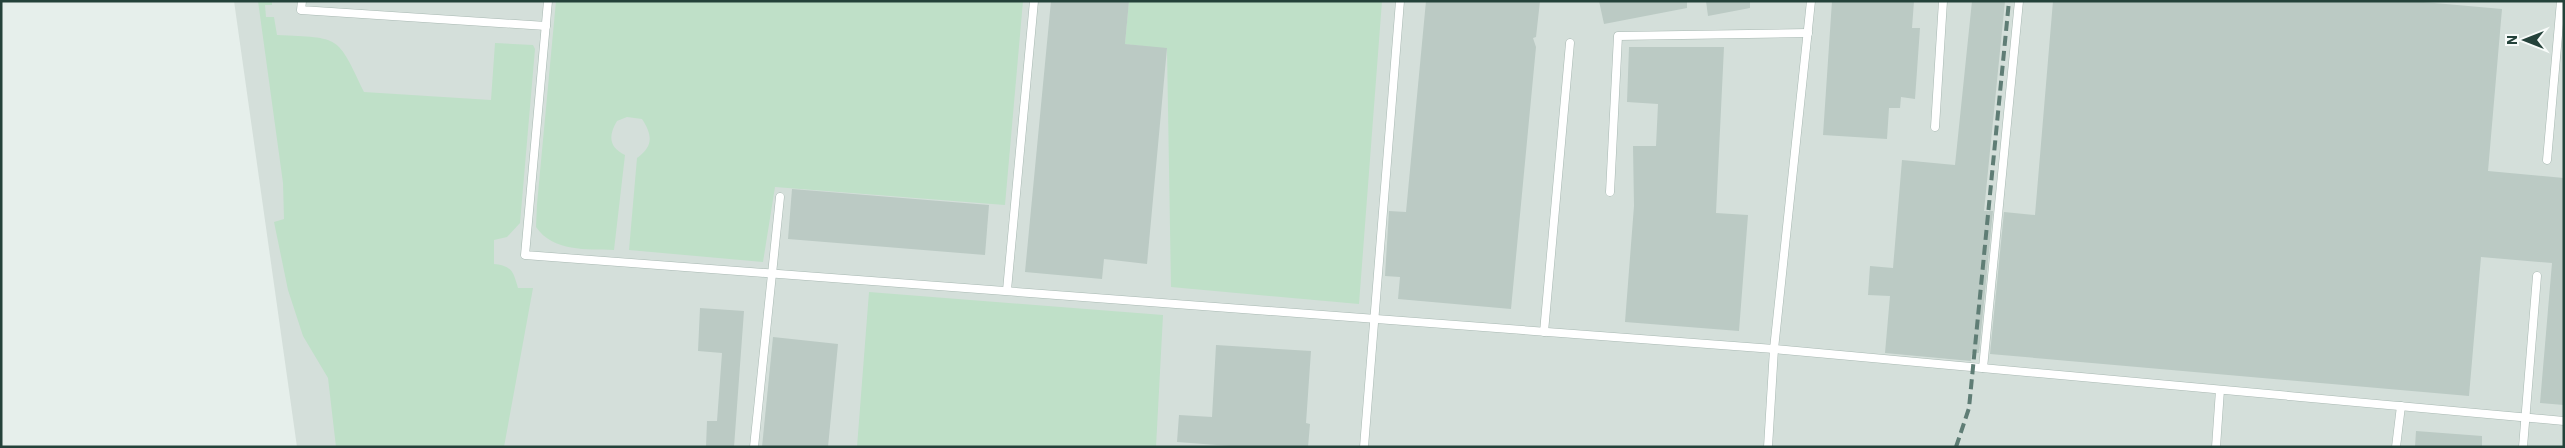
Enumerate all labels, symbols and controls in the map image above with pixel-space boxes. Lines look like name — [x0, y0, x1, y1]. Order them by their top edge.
north arrow — [2500, 15, 2550, 65]
text: N — [2503, 35, 2521, 45]

